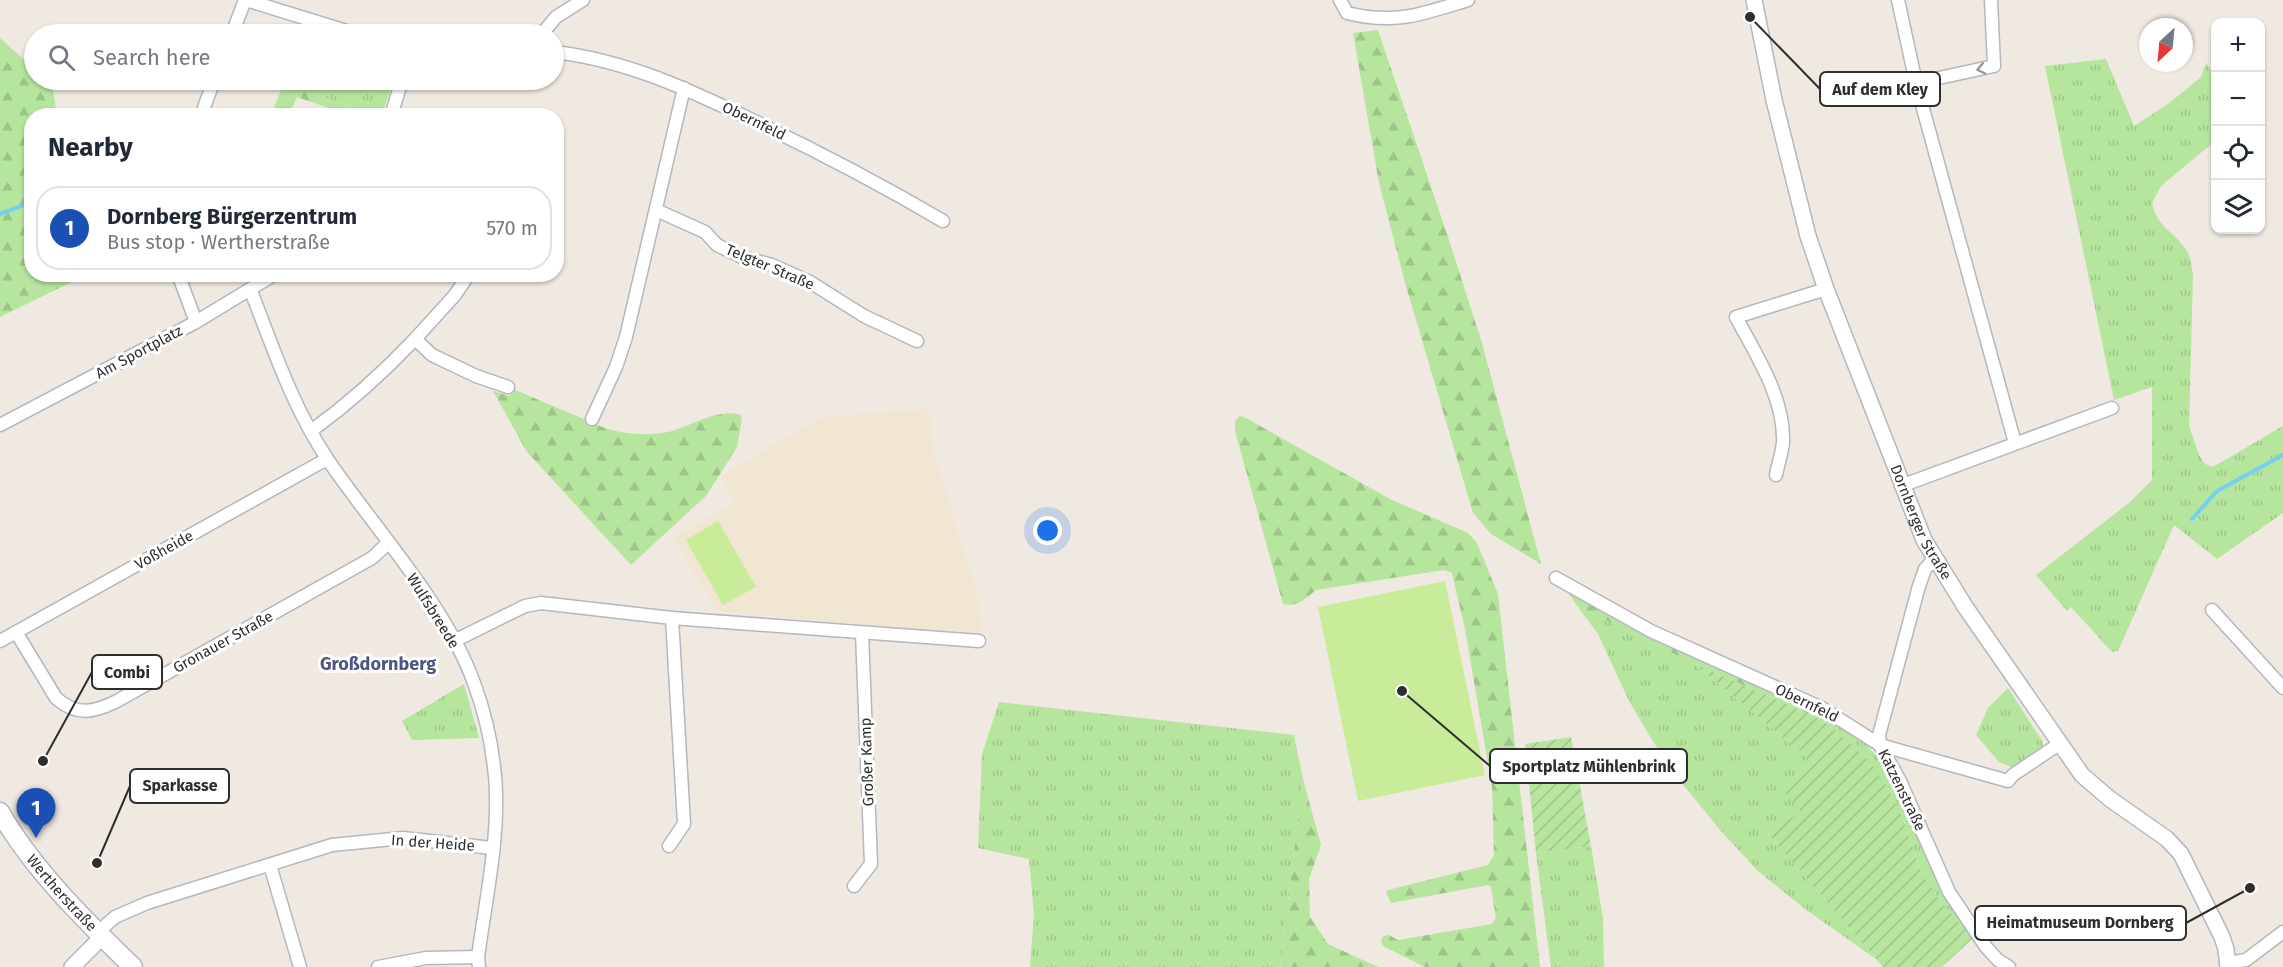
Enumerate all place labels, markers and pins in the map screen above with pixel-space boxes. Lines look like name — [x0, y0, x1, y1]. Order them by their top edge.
callout: Auf dem Kley — [1820, 72, 1940, 106]
callout: Combi — [92, 655, 162, 689]
callout: Sportplatz Mühlenbrink — [1490, 749, 1687, 783]
callout: Sparkasse — [130, 769, 229, 803]
pin: 1 — [16, 788, 56, 838]
callout: Heimatmuseum Dornberg — [1975, 906, 2186, 940]

